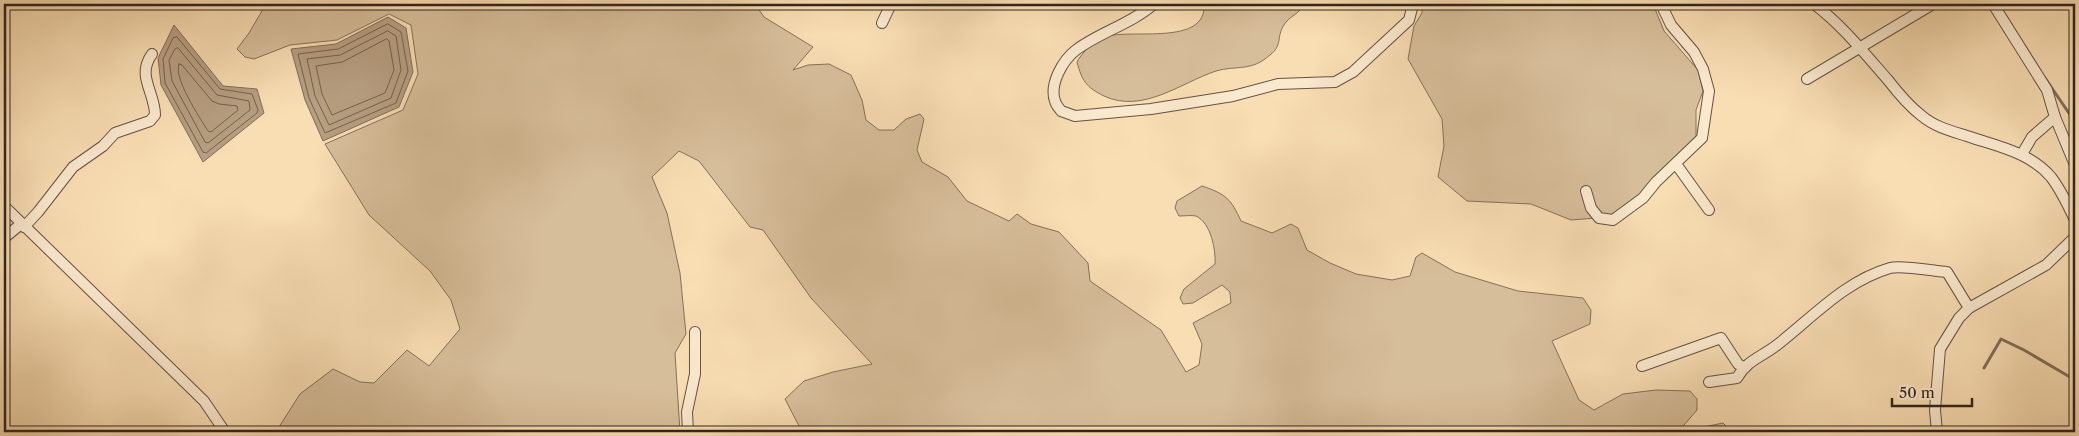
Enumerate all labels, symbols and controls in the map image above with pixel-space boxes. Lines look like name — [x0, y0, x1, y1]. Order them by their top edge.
scale bar — [1892, 376, 1972, 408]
text: 50 m — [1899, 383, 1935, 402]

